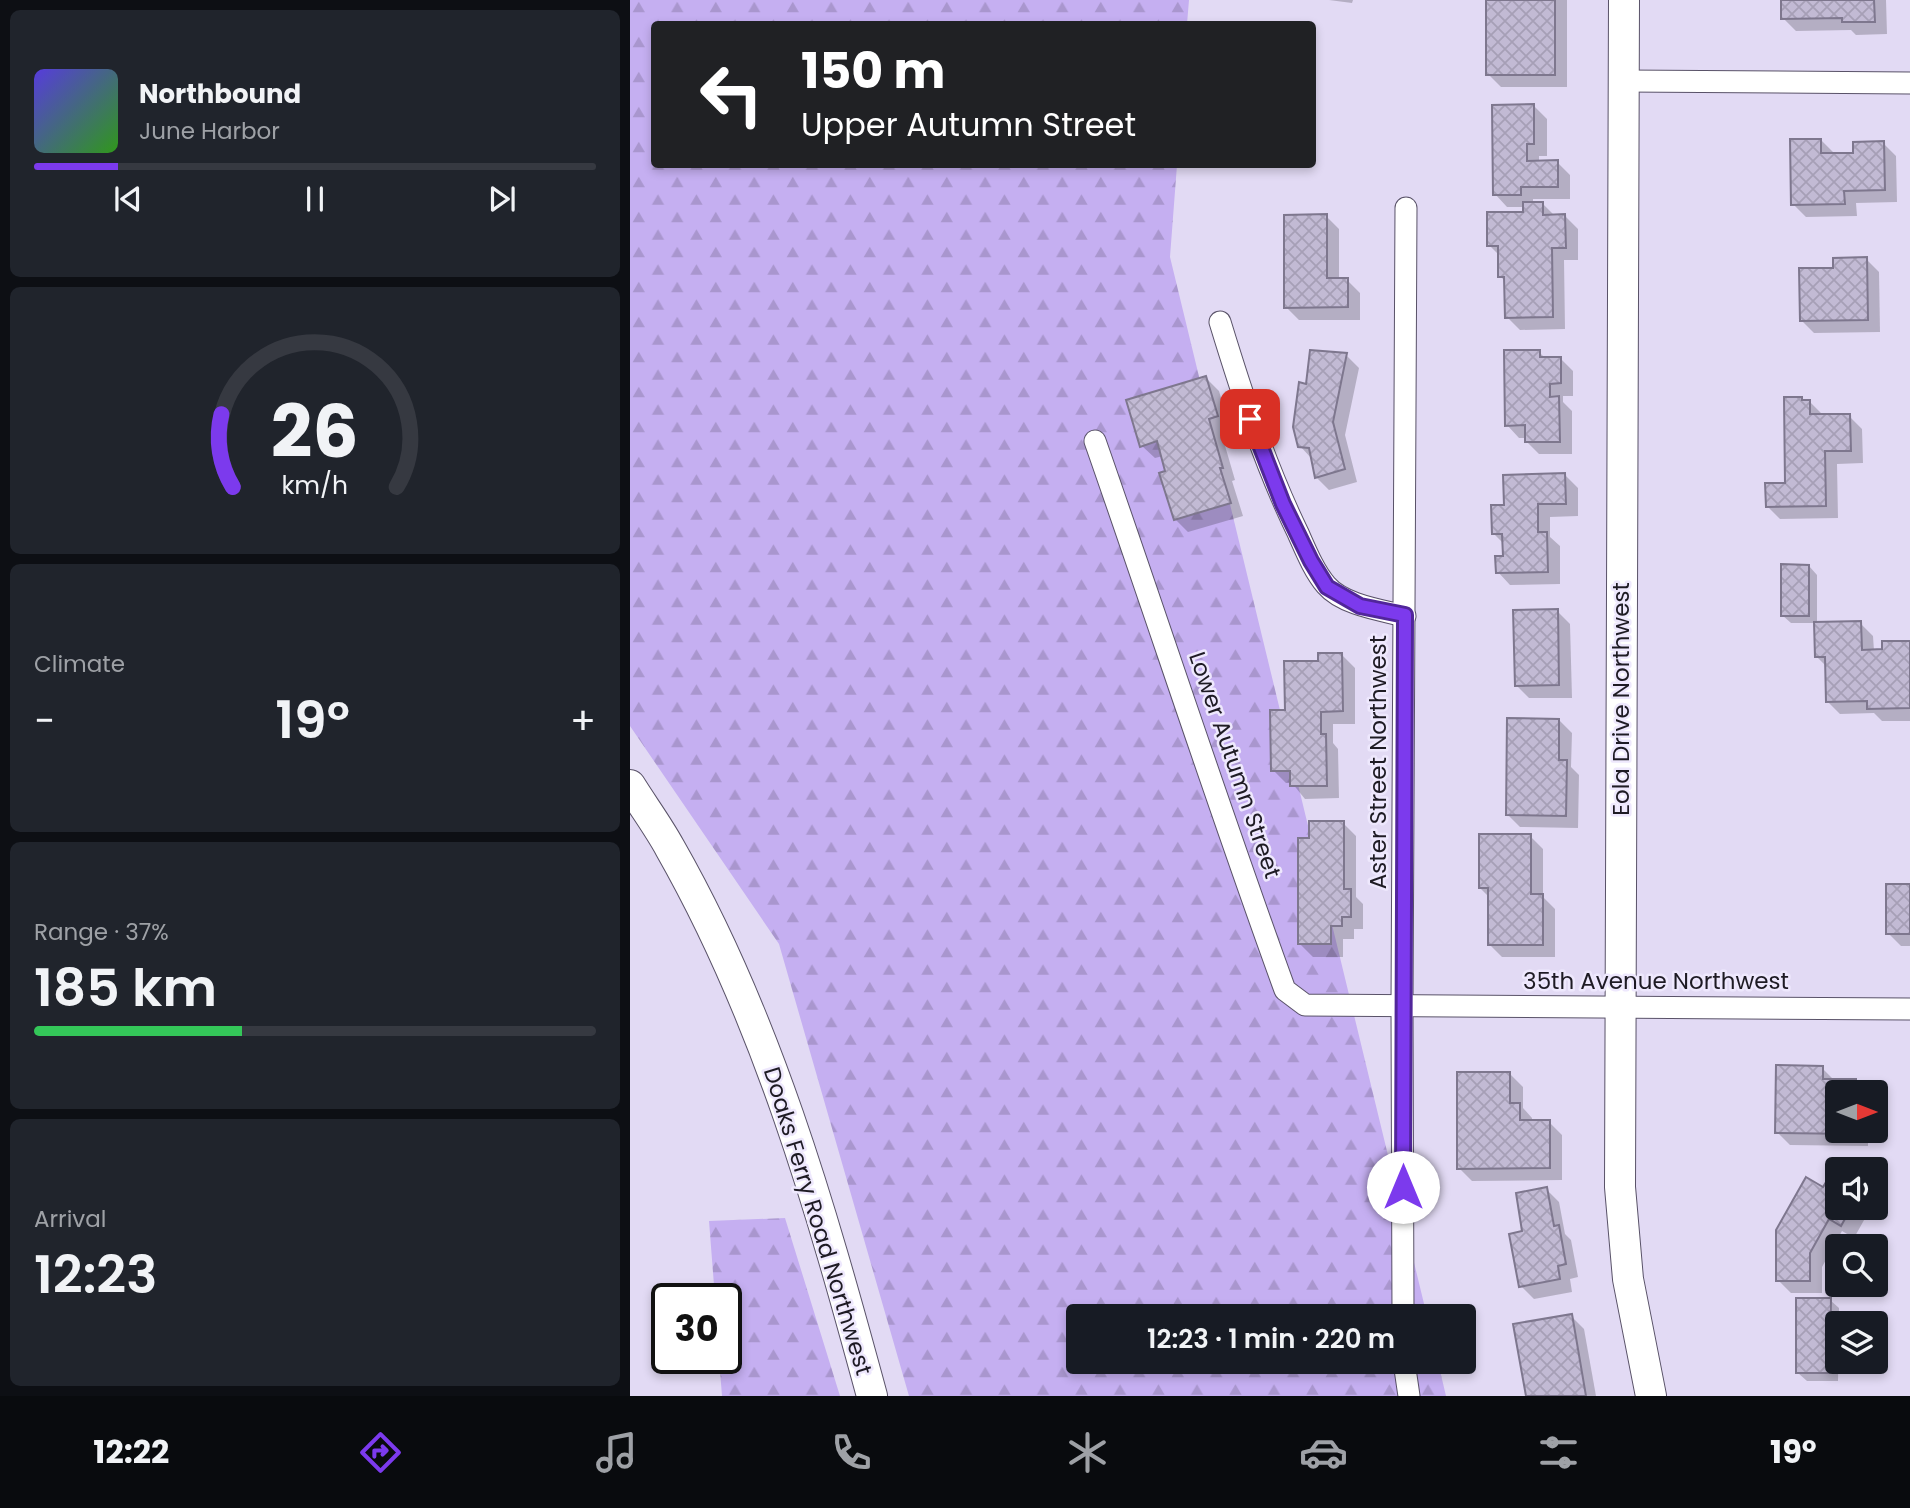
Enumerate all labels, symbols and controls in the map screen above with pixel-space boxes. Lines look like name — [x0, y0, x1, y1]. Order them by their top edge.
text: 150 m — [801, 37, 946, 105]
icon: left — [686, 49, 777, 140]
text: Northbound — [139, 76, 301, 112]
text: Upper Autumn Street — [801, 102, 1136, 147]
text: June Harbor — [139, 115, 280, 147]
icon: previous — [109, 180, 147, 218]
icon: pause — [296, 180, 334, 218]
icon: next — [483, 180, 521, 218]
text: 26 — [271, 381, 359, 482]
pin — [1220, 389, 1280, 449]
icon: arrive — [1231, 400, 1269, 438]
text: km/h — [282, 468, 348, 503]
street label: Eola Drive Northwest — [1605, 582, 1637, 816]
street label: Aster Street Northwest — [1362, 635, 1394, 889]
street label: Lower Autumn Street — [1181, 647, 1289, 883]
text: Climate — [34, 648, 125, 680]
text: 19° — [275, 683, 350, 756]
text: − — [34, 694, 55, 747]
text: + — [570, 694, 596, 747]
text: Range · 37% — [34, 916, 169, 948]
text: 185 km — [34, 951, 217, 1024]
street label: 35th Avenue Northwest — [1523, 965, 1789, 997]
street label: Doaks Ferry Road Northwest — [756, 1063, 880, 1379]
north arrow — [1825, 1080, 1888, 1143]
map controls — [1825, 1080, 1888, 1374]
position arrow — [1366, 1150, 1440, 1224]
button: sound — [1825, 1157, 1888, 1220]
text: Arrival — [34, 1203, 106, 1235]
button: search — [1825, 1234, 1888, 1297]
text: 12:23 — [34, 1238, 157, 1311]
speed limit sign: 30 — [651, 1283, 742, 1374]
button: layers — [1825, 1311, 1888, 1374]
text: 12:23 · 1 min · 220 m — [1147, 1321, 1395, 1357]
icon: directions — [356, 1428, 405, 1477]
icon: music — [592, 1428, 641, 1477]
icon: phone — [827, 1428, 876, 1477]
icon: climate — [1063, 1428, 1112, 1477]
icon: car — [1299, 1428, 1348, 1477]
icon: filters — [1534, 1428, 1583, 1477]
text: 12:22 — [93, 1429, 169, 1474]
text: 19° — [1770, 1429, 1817, 1474]

